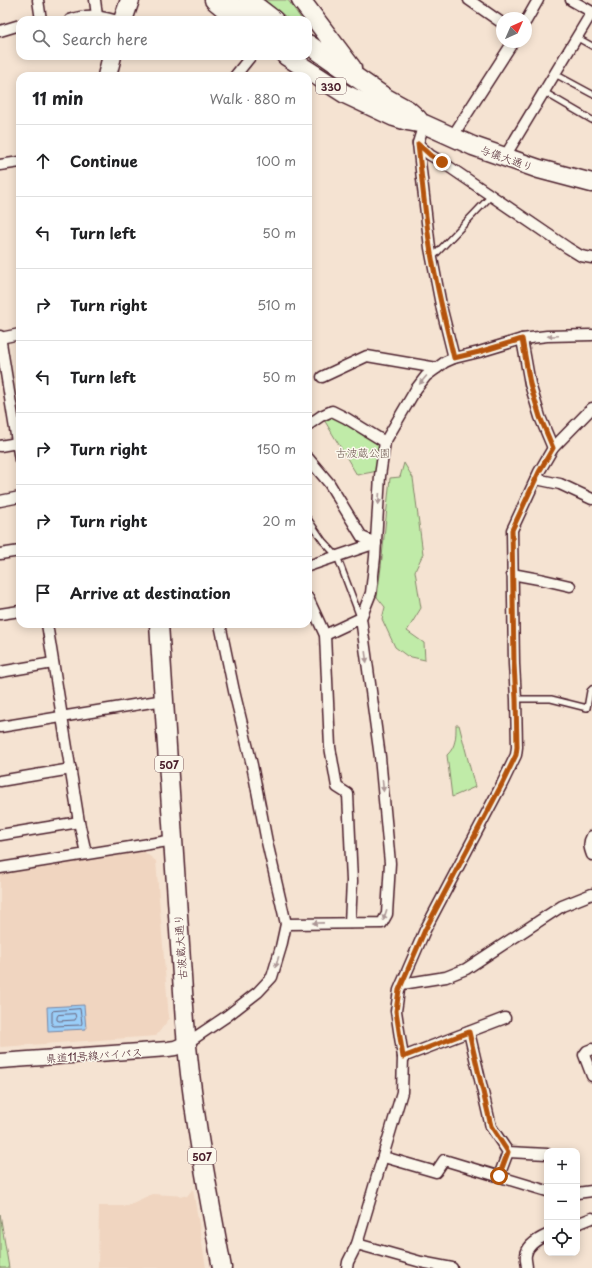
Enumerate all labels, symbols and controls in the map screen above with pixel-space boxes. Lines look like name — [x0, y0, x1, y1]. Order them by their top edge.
north arrow — [496, 12, 532, 48]
search box — [16, 16, 312, 60]
icon: search — [30, 27, 52, 49]
text: Search here — [62, 27, 148, 50]
road number: 330 — [316, 78, 346, 94]
text: 11 min — [32, 85, 84, 111]
text: Walk · 880 m — [210, 89, 296, 108]
street label: 与儀大通り — [478, 141, 536, 175]
text: Continue — [70, 149, 138, 172]
icon: ahead — [32, 150, 54, 172]
text: 100 m — [256, 151, 296, 170]
route end — [433, 153, 451, 171]
text: Turn left — [70, 221, 136, 244]
icon: left — [32, 222, 54, 244]
text: 50 m — [262, 223, 296, 242]
text: Turn right — [70, 293, 147, 316]
icon: right — [32, 294, 54, 316]
text: 510 m — [257, 295, 296, 314]
one-way arrow — [546, 333, 559, 339]
text: Turn left — [70, 365, 136, 388]
icon: left — [32, 366, 54, 388]
text: 50 m — [262, 367, 296, 386]
one-way arrow — [418, 375, 427, 386]
text: Turn right — [70, 437, 147, 460]
icon: right — [32, 438, 54, 460]
text: 150 m — [257, 439, 296, 458]
park label: 古波蔵公園 — [336, 444, 391, 461]
one-way arrow — [375, 493, 382, 505]
text: Turn right — [70, 509, 147, 532]
icon: right — [32, 510, 54, 532]
text: 20 m — [262, 511, 296, 530]
text: Arrive at destination — [70, 581, 231, 604]
icon: arrive — [32, 582, 54, 604]
one-way arrow — [363, 651, 369, 663]
road number: 507 — [155, 756, 183, 772]
one-way arrow — [379, 780, 386, 792]
one-way arrow — [382, 909, 388, 921]
street label: 古波蔵大通り — [169, 913, 191, 981]
one-way arrow — [311, 920, 324, 926]
one-way arrow — [274, 956, 280, 968]
street label: 県道11号線バイパス — [45, 1043, 143, 1067]
road number: 507 — [188, 1148, 216, 1164]
map controls — [544, 1148, 580, 1256]
button: + — [544, 1148, 580, 1184]
route start — [490, 1167, 508, 1185]
button: − — [544, 1184, 580, 1220]
button: locate — [544, 1220, 580, 1256]

